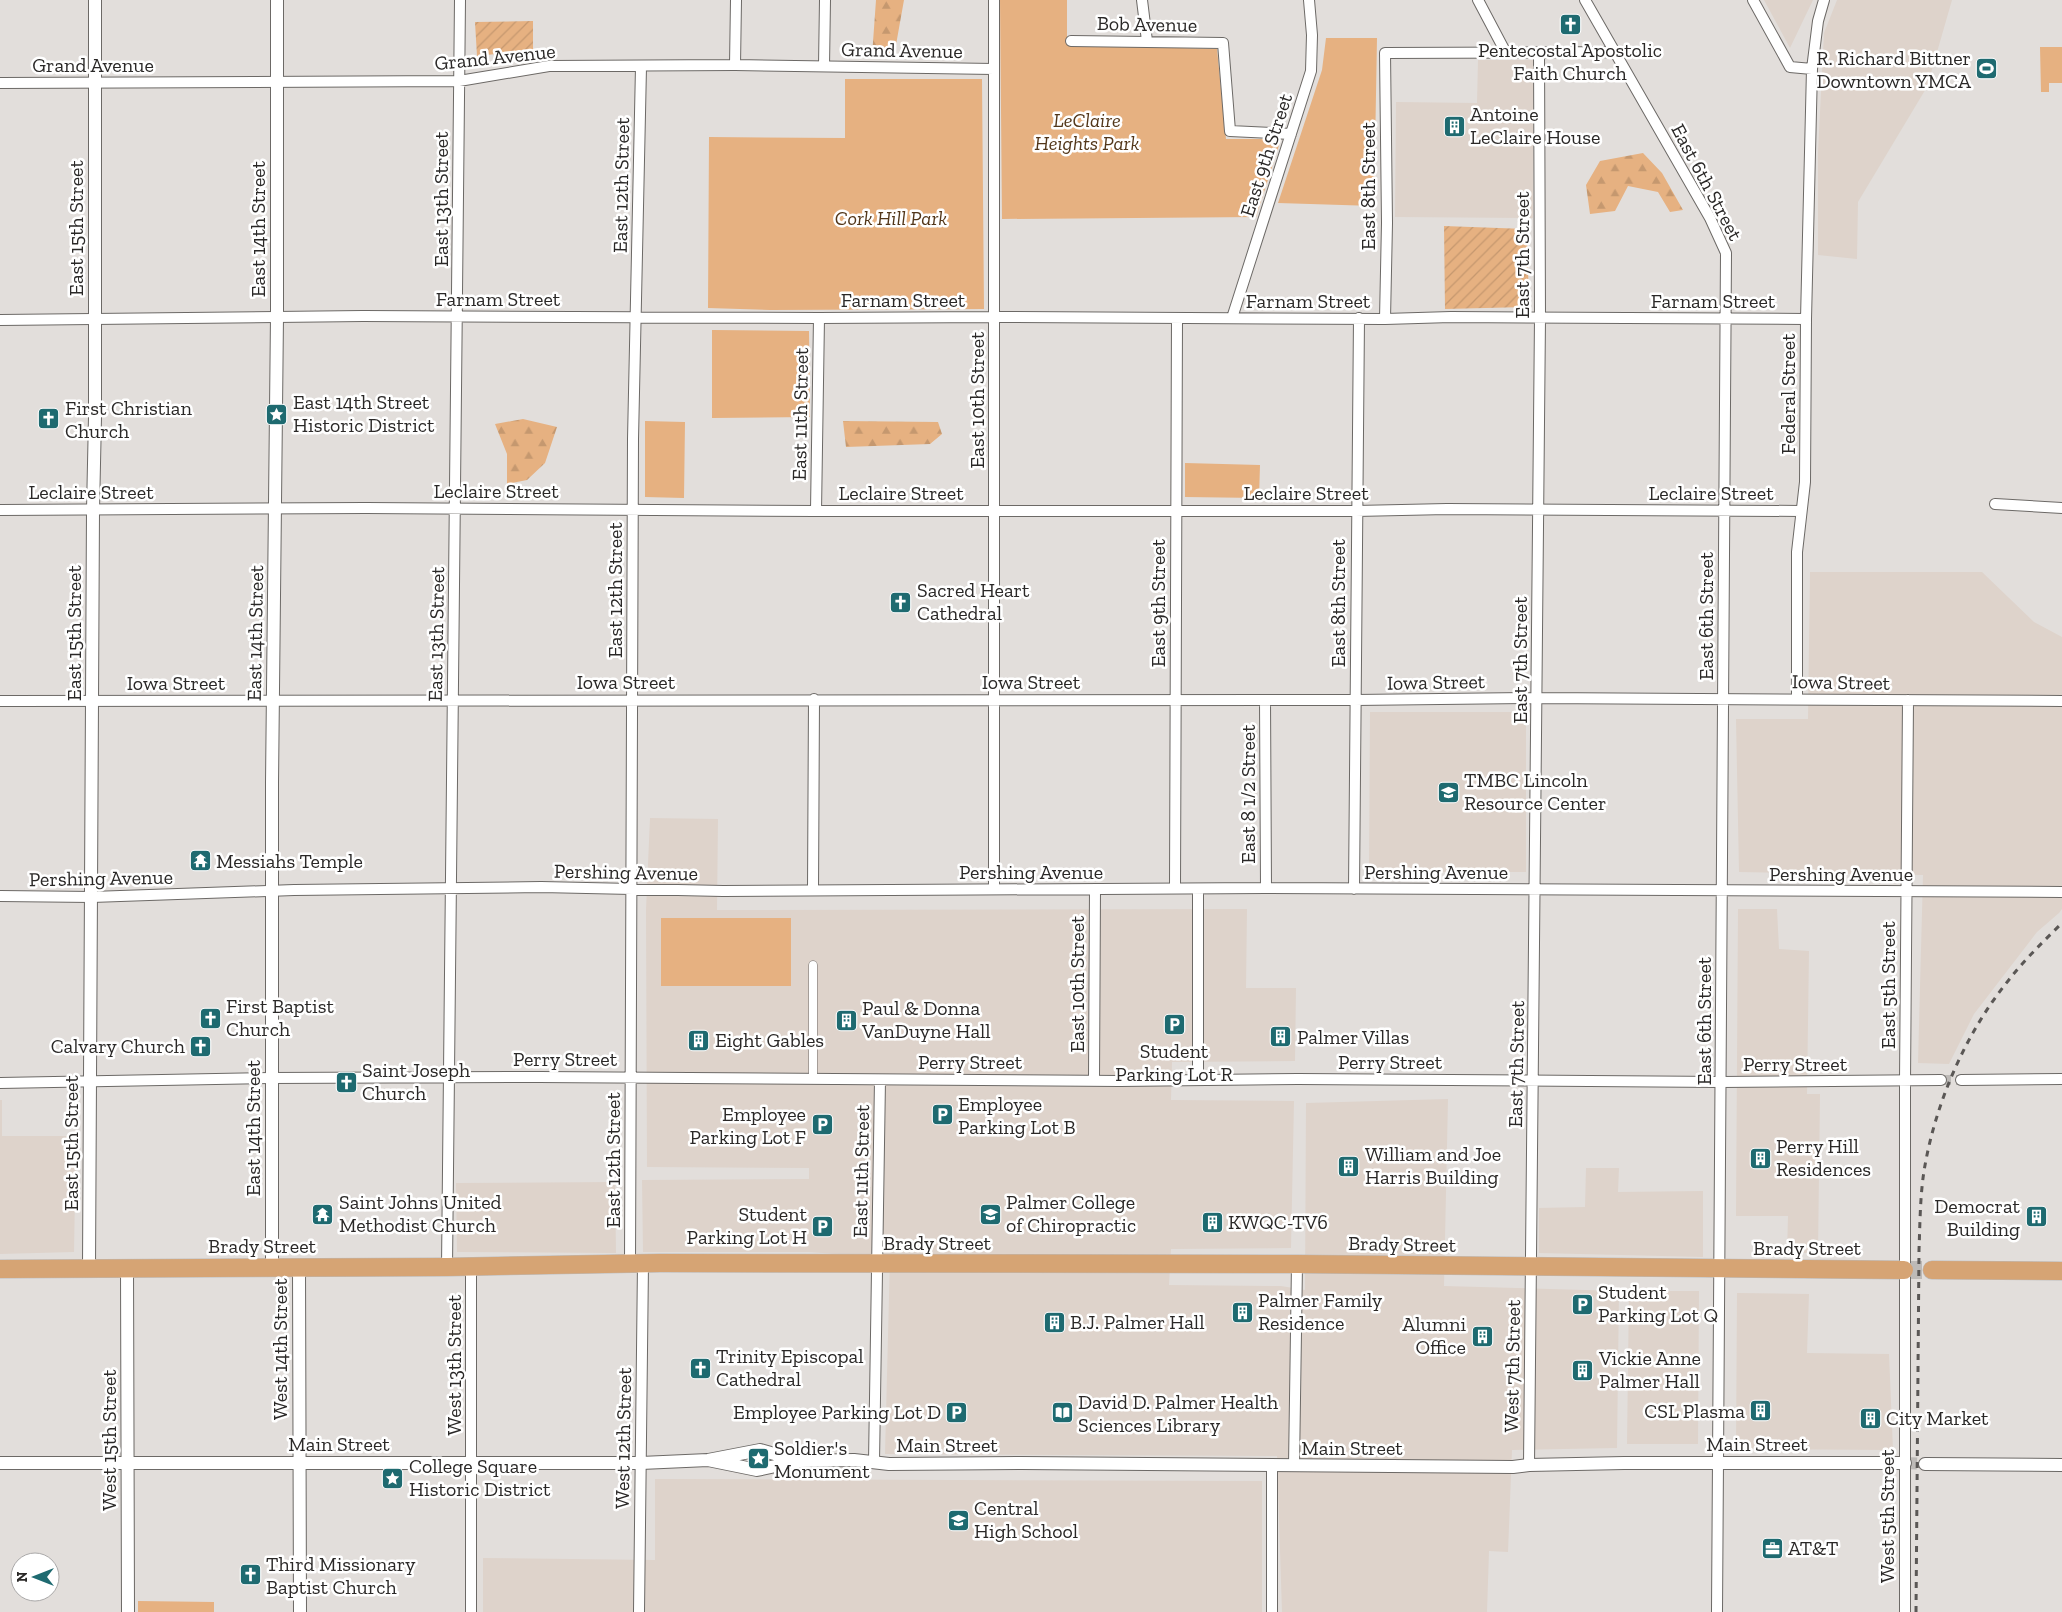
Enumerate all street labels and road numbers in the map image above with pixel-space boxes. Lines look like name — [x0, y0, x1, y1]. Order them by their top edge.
street label: Bob Avenue — [1097, 11, 1197, 37]
street label: Grand Avenue — [841, 37, 963, 63]
street label: Grand Avenue — [433, 39, 557, 75]
street label: Grand Avenue — [32, 53, 154, 77]
street label: East 9th Street — [1235, 90, 1297, 220]
street label: East 12th Street — [608, 116, 634, 253]
street label: East 6th Street — [1666, 120, 1748, 245]
street label: East 8th Street — [1356, 121, 1380, 250]
street label: East 13th Street — [429, 131, 453, 267]
street label: East 15th Street — [64, 160, 88, 296]
street label: East 14th Street — [246, 160, 270, 297]
street label: East 7th Street — [1510, 191, 1534, 319]
street label: Farnam Street — [436, 287, 561, 311]
street label: Farnam Street — [841, 288, 966, 312]
street label: Farnam Street — [1246, 289, 1371, 313]
street label: Farnam Street — [1651, 289, 1776, 313]
street label: East 10th Street — [965, 331, 989, 469]
street label: Federal Street — [1776, 333, 1800, 455]
street label: East 11th Street — [787, 347, 813, 481]
street label: Leclaire Street — [433, 479, 559, 503]
street label: Leclaire Street — [28, 480, 154, 504]
street label: Leclaire Street — [838, 481, 964, 505]
street label: Leclaire Street — [1243, 481, 1369, 505]
street label: Leclaire Street — [1648, 481, 1774, 505]
street label: East 12th Street — [603, 522, 627, 658]
street label: East 9th Street — [1146, 538, 1170, 667]
street label: East 8th Street — [1326, 538, 1350, 667]
street label: East 6th Street — [1694, 551, 1718, 680]
street label: East 14th Street — [242, 564, 268, 701]
street label: East 15th Street — [62, 565, 86, 701]
street label: East 13th Street — [423, 566, 449, 702]
street label: East 7th Street — [1508, 596, 1532, 724]
street label: Iowa Street — [1387, 669, 1486, 695]
street label: Iowa Street — [1792, 669, 1891, 695]
street label: Iowa Street — [577, 670, 676, 694]
street label: Iowa Street — [982, 670, 1081, 694]
street label: Iowa Street — [127, 671, 226, 695]
street label: East 8 1/2 Street — [1236, 724, 1260, 864]
street label: Pershing Avenue — [554, 859, 698, 885]
street label: Pershing Avenue — [959, 860, 1103, 884]
street label: Pershing Avenue — [1364, 860, 1508, 884]
street label: Pershing Avenue — [1769, 862, 1913, 886]
street label: Pershing Avenue — [29, 865, 173, 891]
street label: East 10th Street — [1065, 915, 1089, 1053]
street label: East 5th Street — [1876, 920, 1900, 1049]
street label: East 6th Street — [1692, 956, 1716, 1085]
street label: East 7th Street — [1503, 1000, 1529, 1128]
street label: Perry Street — [513, 1047, 618, 1071]
street label: Perry Street — [918, 1050, 1023, 1074]
street label: Perry Street — [1338, 1050, 1443, 1074]
street label: Perry Street — [1743, 1052, 1848, 1076]
street label: East 14th Street — [241, 1059, 265, 1196]
street label: East 15th Street — [59, 1075, 83, 1211]
street label: East 12th Street — [601, 1092, 625, 1228]
street label: East 11th Street — [848, 1104, 874, 1238]
street label: Brady Street — [883, 1231, 992, 1255]
street label: Brady Street — [1348, 1231, 1457, 1257]
street label: Brady Street — [208, 1234, 317, 1258]
street label: Brady Street — [1753, 1236, 1862, 1260]
street label: West 14th Street — [268, 1277, 292, 1420]
street label: West 13th Street — [442, 1294, 466, 1436]
street label: West 7th Street — [1499, 1299, 1525, 1433]
street label: West 12th Street — [610, 1366, 636, 1509]
street label: West 15th Street — [97, 1369, 121, 1511]
street label: Main Street — [288, 1432, 390, 1456]
street label: Main Street — [1706, 1432, 1808, 1456]
street label: Main Street — [896, 1433, 998, 1457]
street label: Main Street — [1301, 1436, 1403, 1460]
street label: West 5th Street — [1875, 1449, 1899, 1583]

